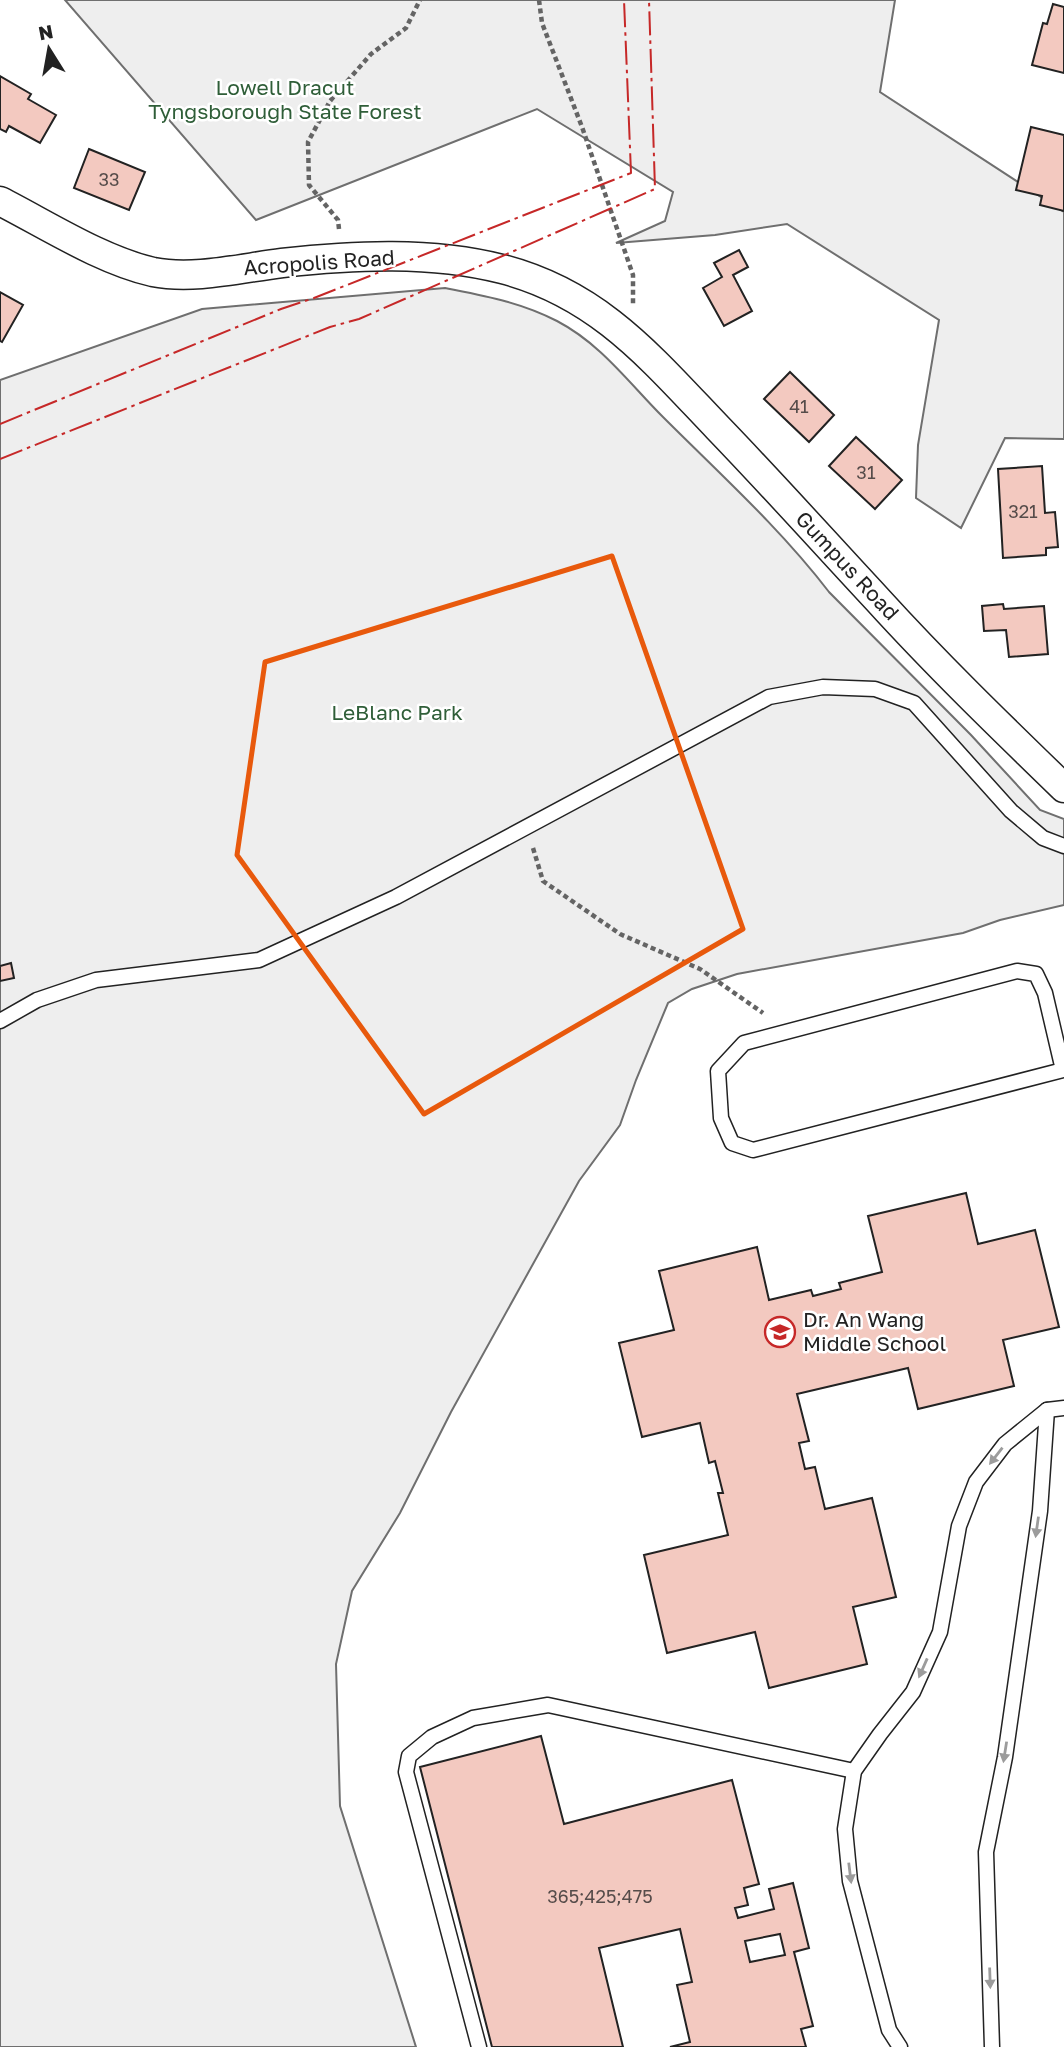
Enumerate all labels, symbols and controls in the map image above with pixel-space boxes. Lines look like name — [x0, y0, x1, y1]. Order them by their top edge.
north arrow — [14, 14, 84, 84]
text: N — [36, 19, 55, 44]
park label: Lowell Dracut Tyngsborough State Forest — [148, 74, 422, 124]
house number: 33 — [98, 168, 120, 190]
street label: Acropolis Road — [242, 244, 395, 280]
house number: 41 — [789, 395, 809, 417]
house number: 31 — [856, 461, 876, 483]
house number: 321 — [1008, 500, 1038, 522]
street label: Gumpus Road — [791, 505, 905, 625]
park label: LeBlanc Park — [331, 699, 463, 725]
place label: Dr. An Wang Middle School — [803, 1306, 946, 1356]
school or university icon: Dr. An Wang Middle School — [763, 1315, 797, 1349]
one-way arrow — [990, 1447, 1004, 1465]
one-way arrow — [1032, 1516, 1043, 1538]
one-way arrow — [917, 1658, 929, 1678]
one-way arrow — [999, 1741, 1010, 1763]
one-way arrow — [844, 1862, 855, 1884]
house number: 365;425;475 — [547, 1885, 653, 1907]
one-way arrow — [984, 1967, 995, 1989]

